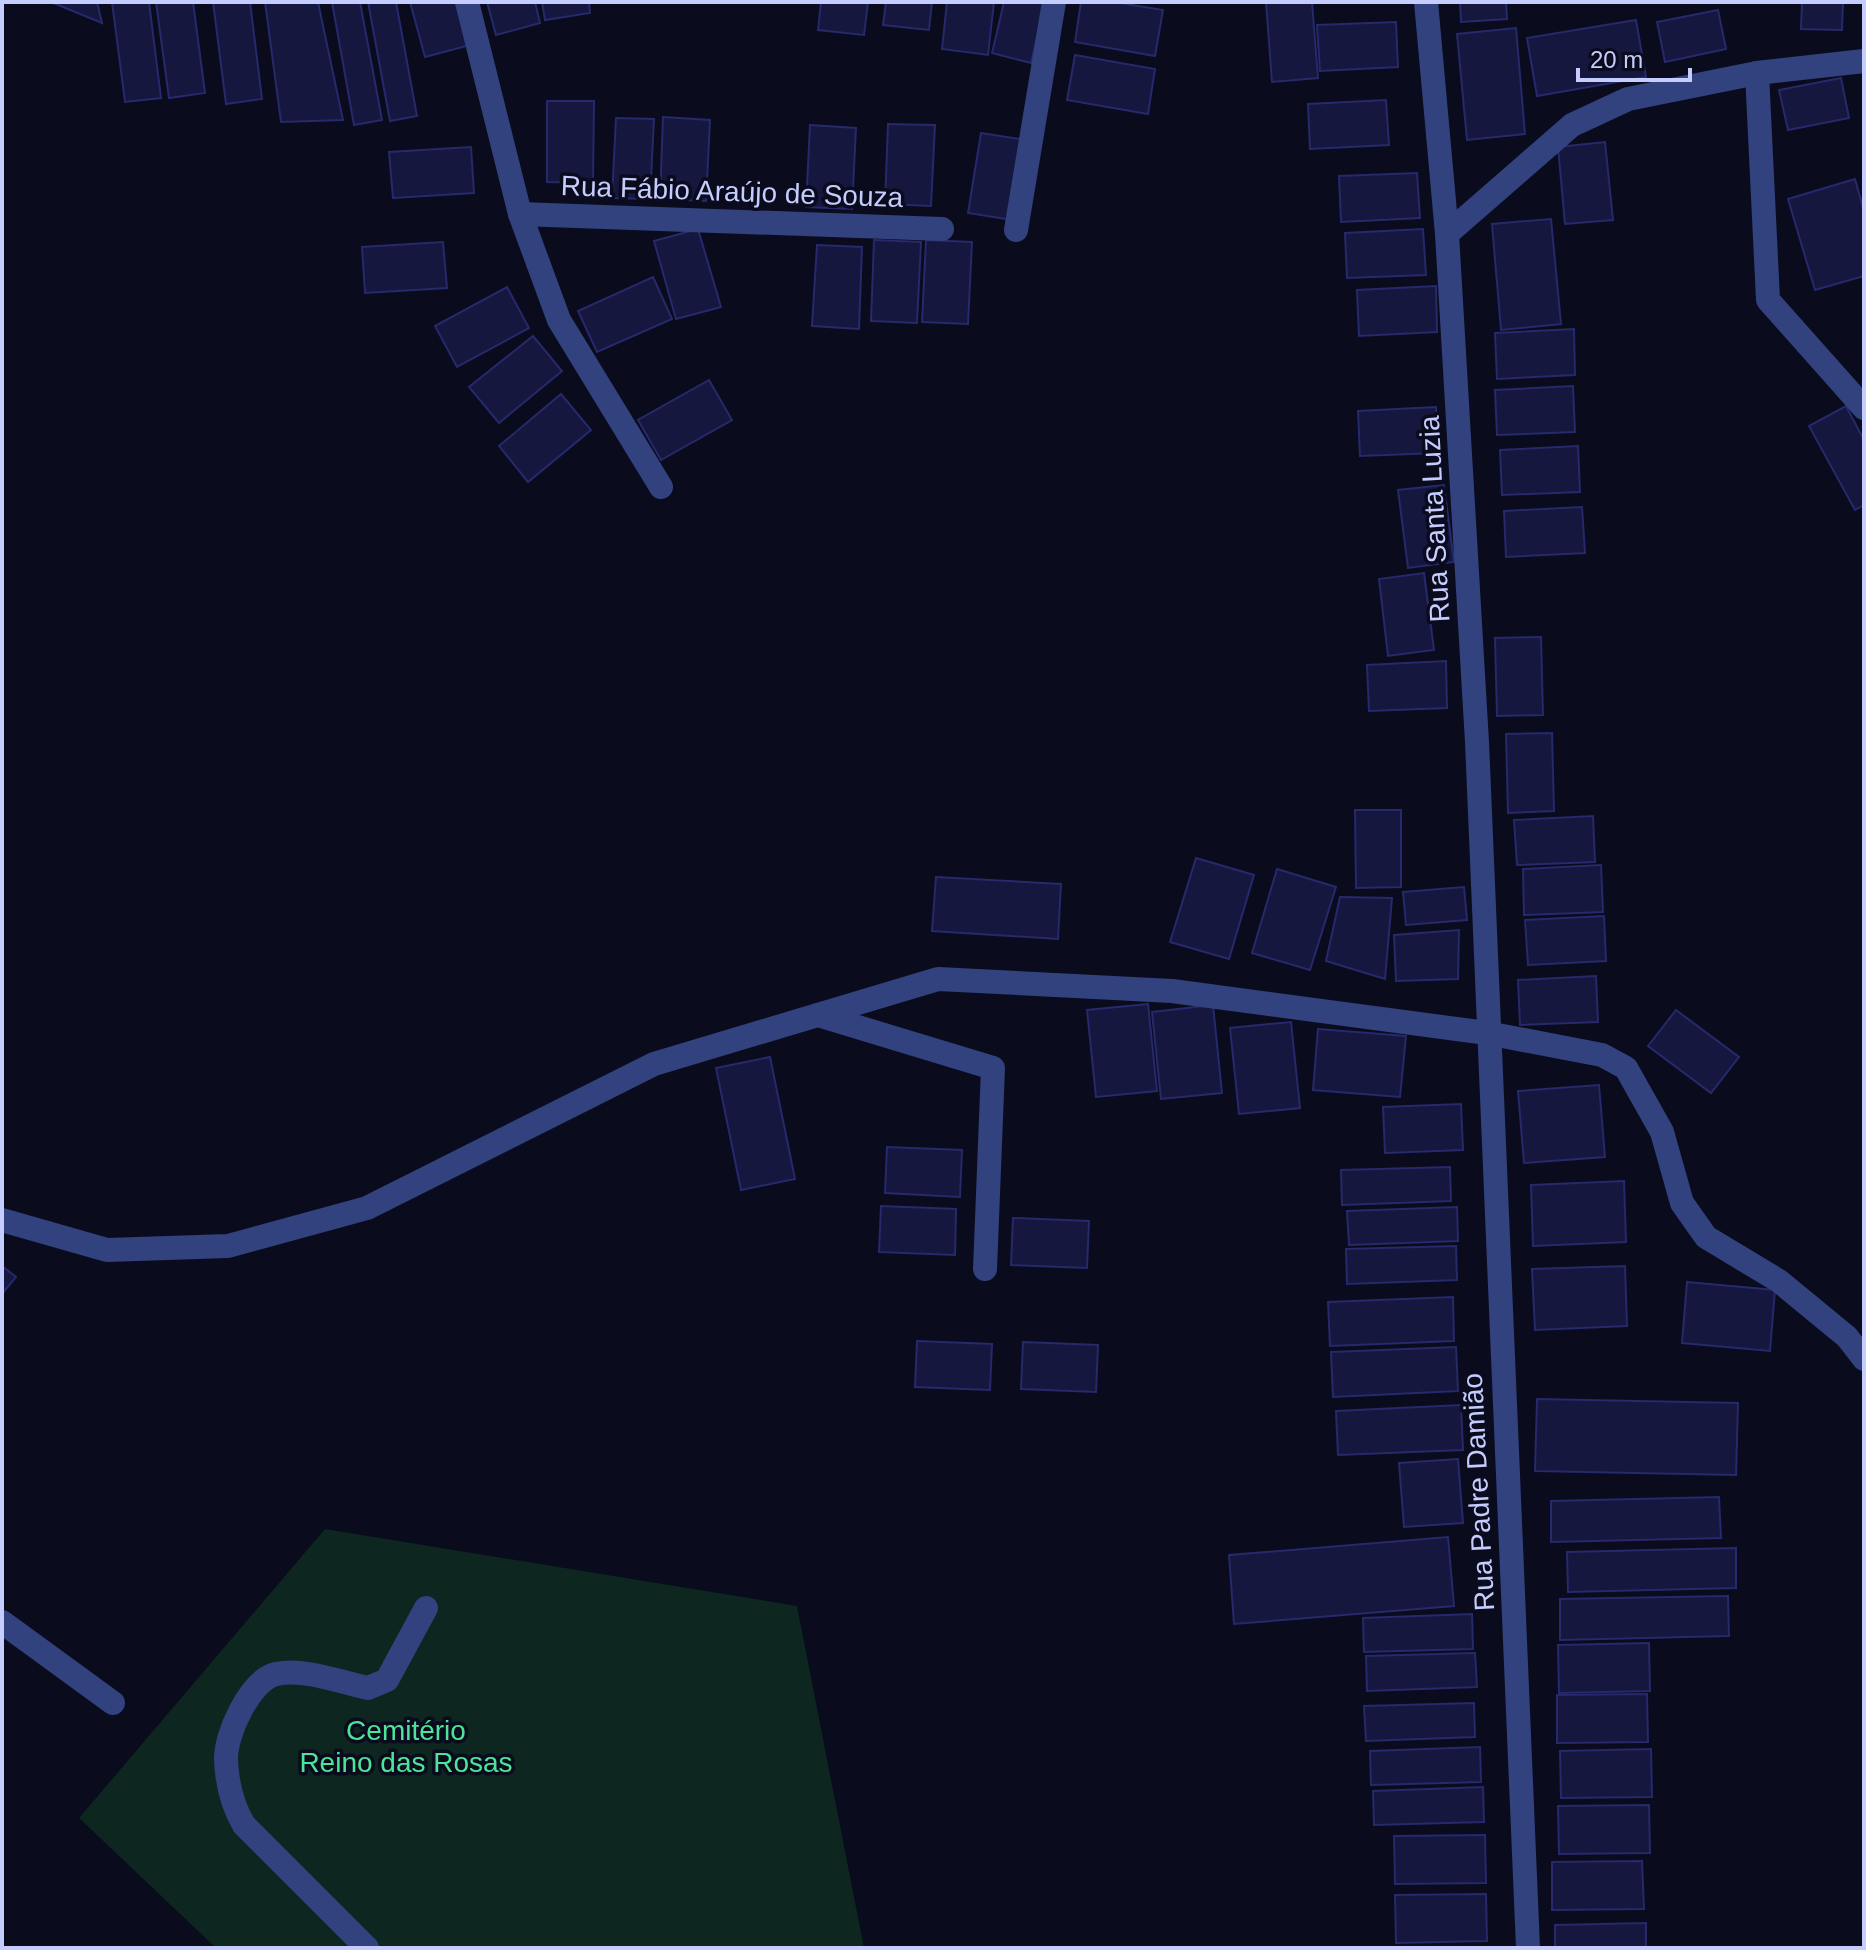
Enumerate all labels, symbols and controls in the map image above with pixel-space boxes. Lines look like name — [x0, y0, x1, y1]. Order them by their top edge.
scale bar — [1578, 32, 1690, 82]
text: 20 m — [1590, 46, 1643, 73]
street label: Rua Fábio Araújo de Souza — [560, 170, 904, 213]
street label: Rua Santa Luzia — [1414, 414, 1455, 623]
street label: Rua Padre Damião — [1457, 1372, 1500, 1612]
park label: Cemitério Reino das Rosas — [299, 1715, 513, 1778]

